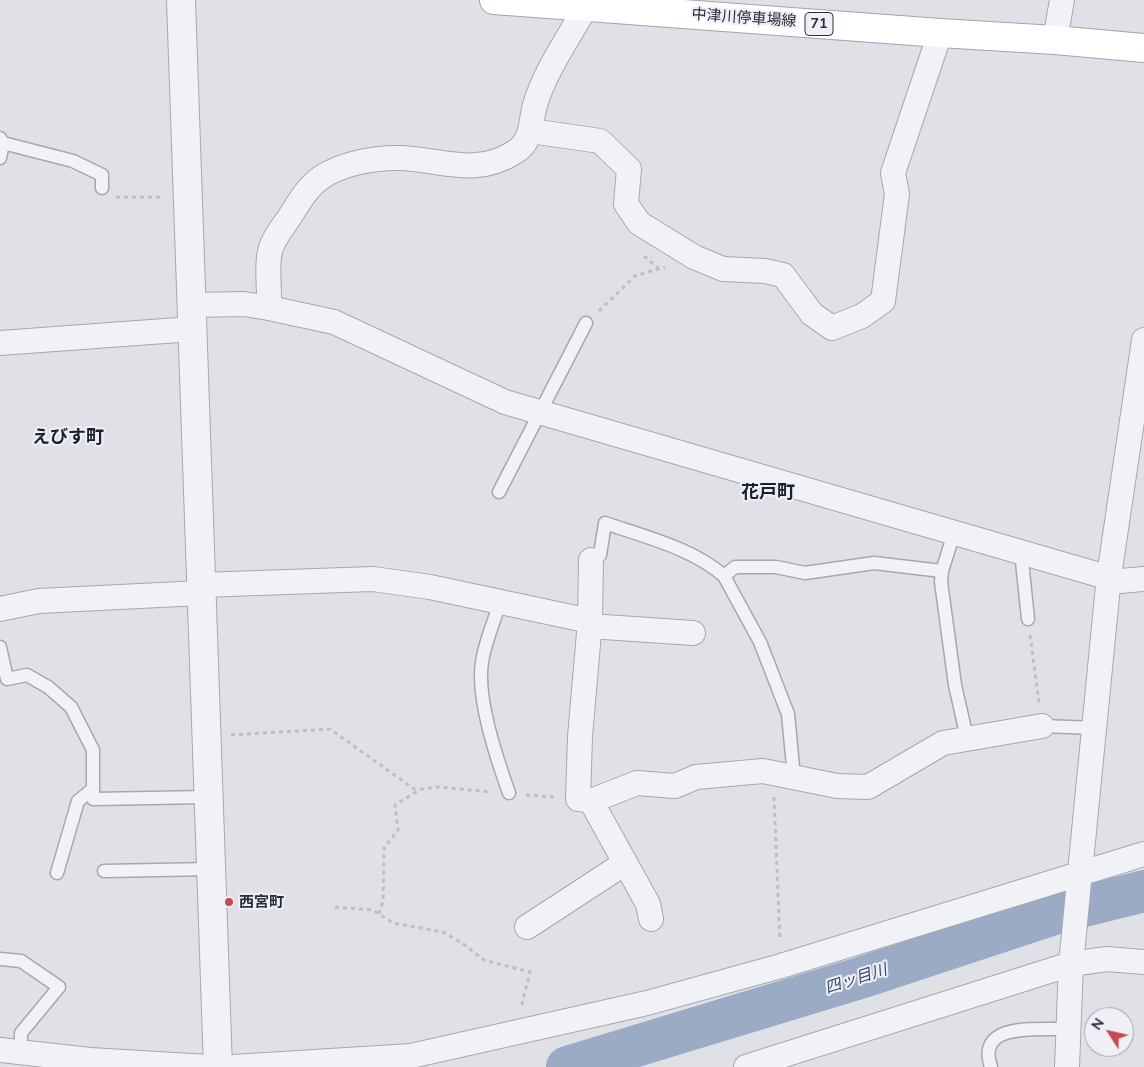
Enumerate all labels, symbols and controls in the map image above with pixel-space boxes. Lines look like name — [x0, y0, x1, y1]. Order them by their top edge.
street label: 中津川停車場線 — [691, 5, 797, 31]
road number: 71 — [805, 12, 833, 36]
district label: えびす町 — [32, 427, 104, 449]
district label: 花戸町 — [741, 482, 795, 504]
place label: 西宮町 — [239, 893, 284, 911]
marker: 西宮町 — [223, 896, 235, 908]
water label: 四ッ目川 — [823, 960, 889, 998]
north arrow — [1084, 1007, 1134, 1057]
text: N — [1087, 1014, 1108, 1033]

